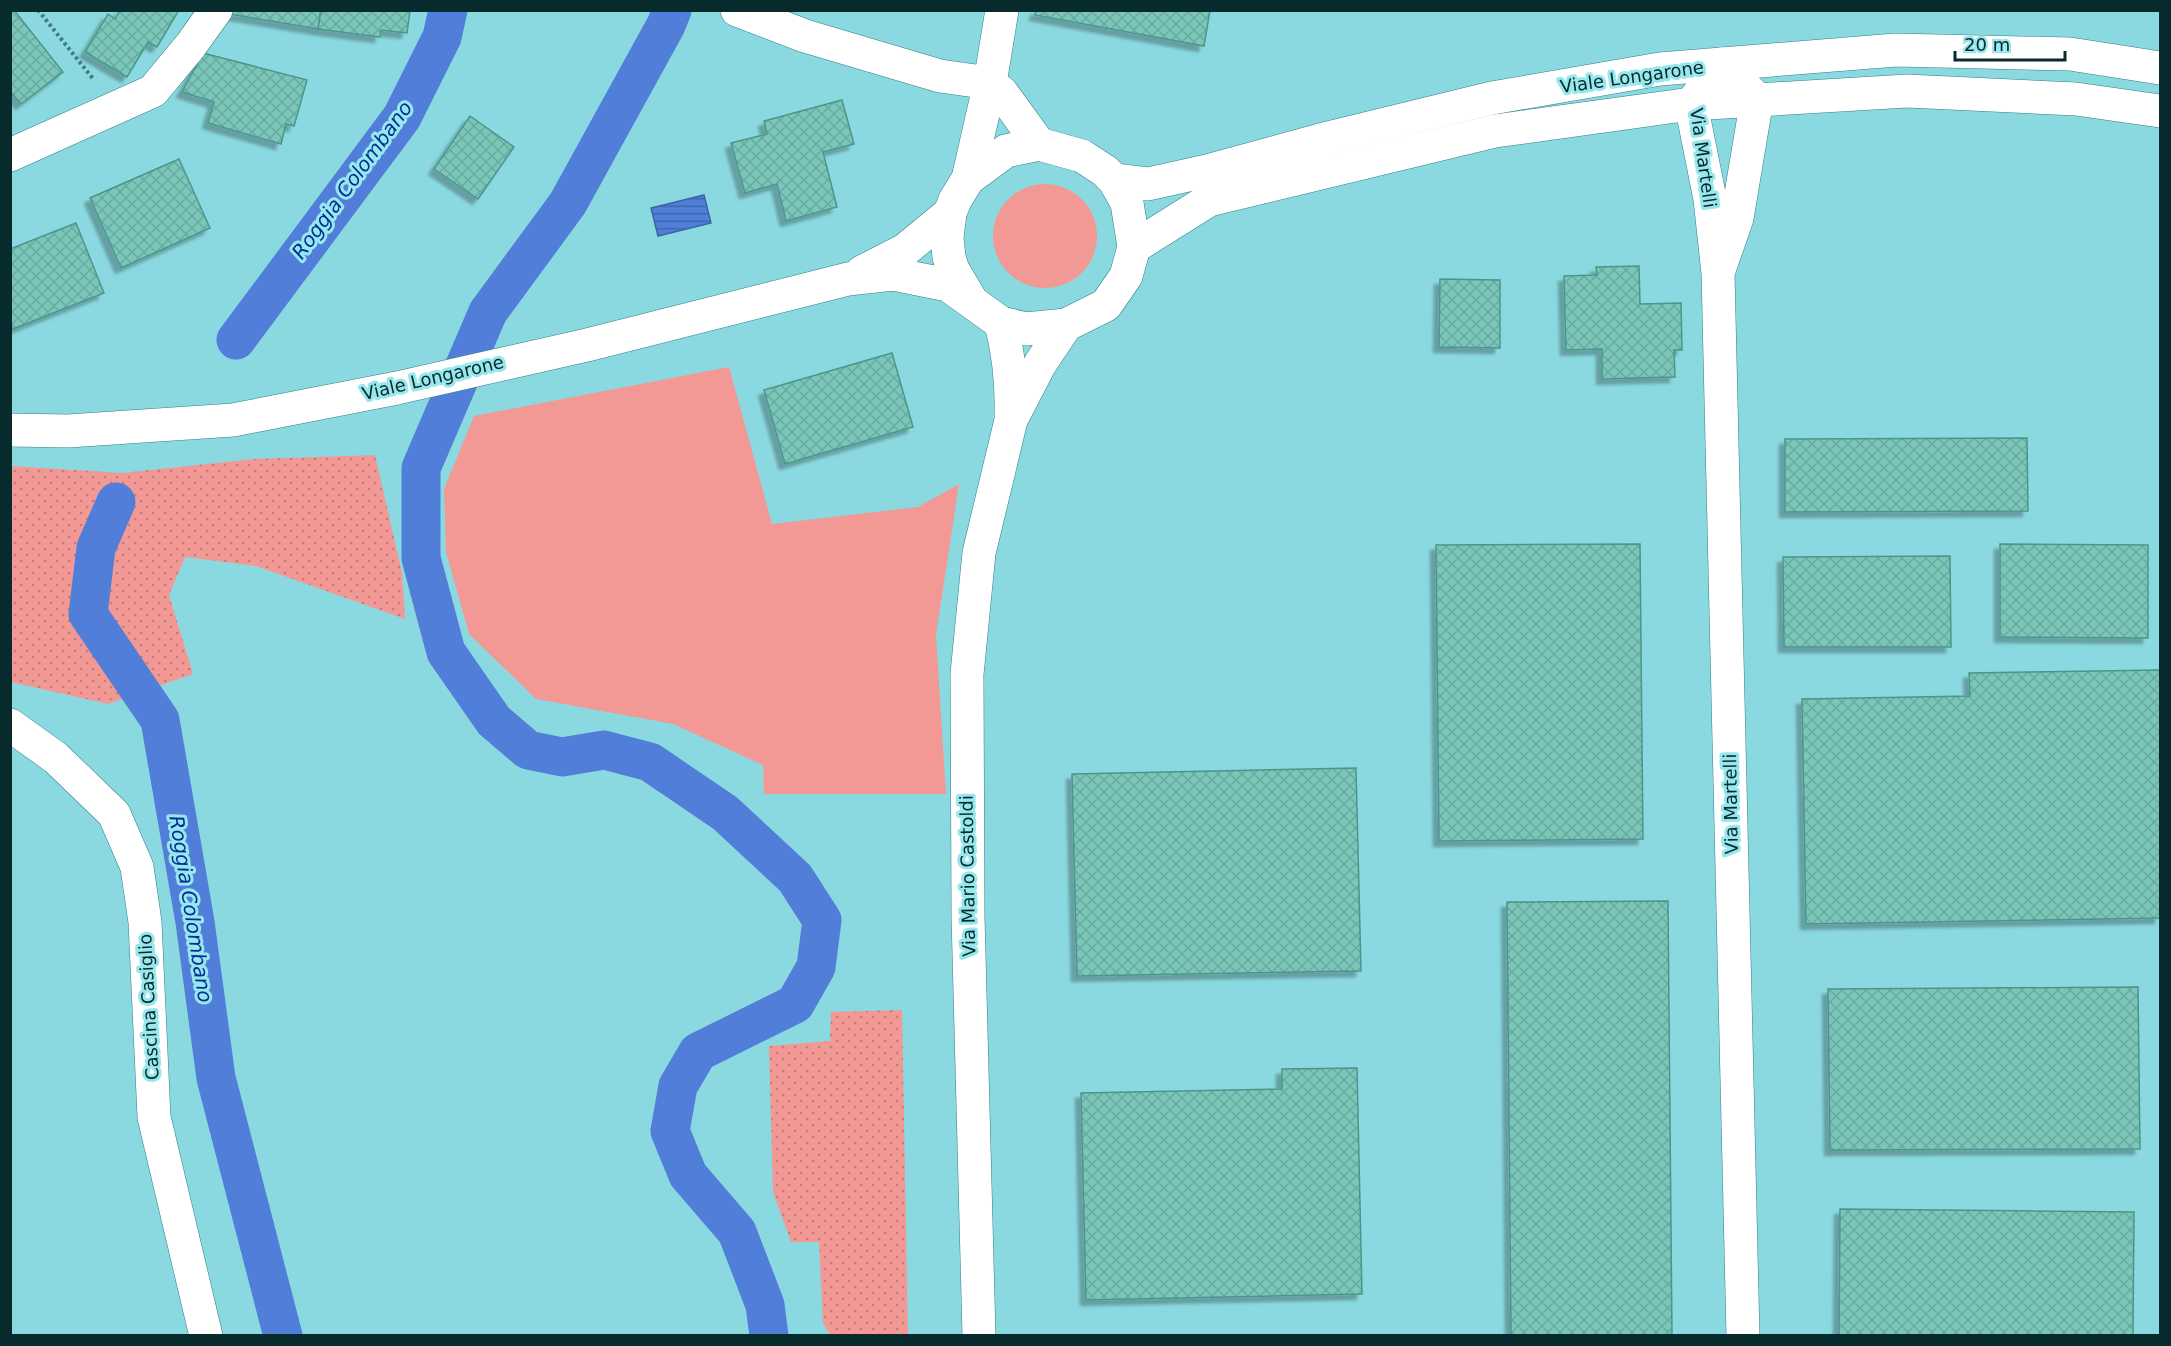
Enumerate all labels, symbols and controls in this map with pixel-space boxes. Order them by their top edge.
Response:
scale bar [1955,24,2064,62]
text: 20 m [1964,34,2010,55]
street label: Viale Longarone [1559,56,1705,97]
water label: Roggia Colombano [287,96,417,264]
street label: Via Martelli [1686,107,1721,209]
street label: Viale Longarone [360,351,506,404]
street label: Via Martelli [1719,753,1742,855]
street label: Via Mario Castoldi [956,795,979,957]
water label: Roggia Colombano [164,814,218,1004]
street label: Cascina Casiglio [134,933,163,1081]

